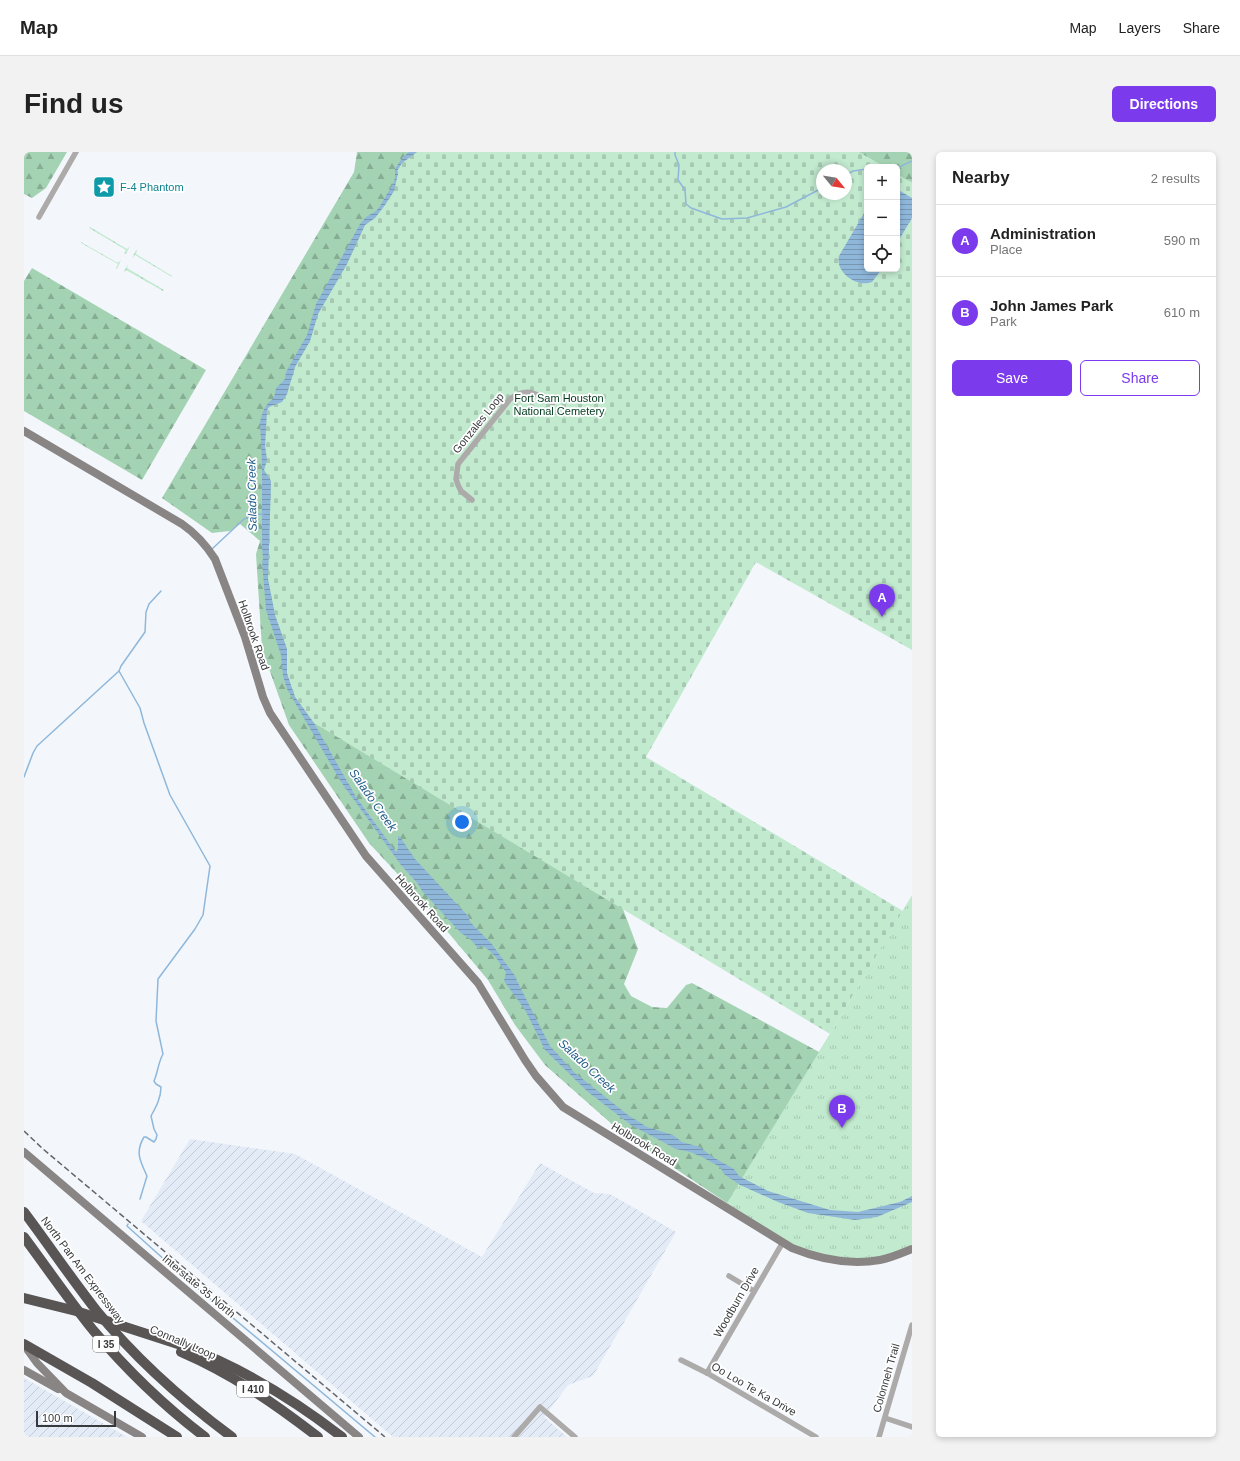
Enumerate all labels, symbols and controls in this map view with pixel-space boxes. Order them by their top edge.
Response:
text: Map [20,17,58,38]
text: Map [1069,20,1097,36]
text: Layers [1119,20,1161,36]
text: Share [1183,20,1220,36]
button: Directions [1112,86,1216,122]
text: Find us [24,88,124,119]
north arrow [816,164,852,200]
map controls [864,164,900,272]
button: + [864,164,900,200]
text: Nearby [952,168,1010,187]
text: 2 results [1151,171,1200,186]
place icon: F-4 Phantom [91,174,117,200]
place label: F-4 Phantom [120,181,184,193]
button: − [864,200,900,236]
text: Administration [990,225,1096,242]
text: A [960,233,970,248]
text: 590 m [1164,233,1200,248]
button: locate [864,236,900,272]
text: Place [990,242,1023,257]
text: John James Park [990,297,1113,314]
text: B [960,305,970,320]
text: 610 m [1164,305,1200,320]
text: Park [990,314,1017,329]
button: Save [952,360,1072,396]
button: Share [1080,360,1200,396]
street label: Gonzales Loop [450,390,506,456]
park label: Fort Sam Houston National Cemetery [513,392,605,417]
water label: Salado Creek [244,458,260,531]
pin: A [869,584,895,617]
street label: Holbrook Road [236,598,272,672]
water label: Salado Creek [346,766,400,835]
your location [452,812,472,832]
street label: Holbrook Road [393,872,451,934]
water label: Salado Creek [556,1036,619,1097]
pin: B [829,1095,855,1128]
street label: Holbrook Road [609,1120,679,1168]
street label: North Pan Am Expressway [39,1214,127,1326]
street label: Interstate 35 North [160,1252,238,1320]
street label: Woodburn Drive [711,1265,761,1339]
street label: Connally Loop [148,1323,218,1361]
road number: I 35 [93,1336,119,1352]
street label: Colonneh Trail [870,1342,902,1414]
street label: Oo Loo Te Ka Drive [710,1360,798,1418]
road number: I 410 [237,1381,269,1397]
scale bar [36,1409,116,1428]
text: 100 m [42,1412,73,1424]

